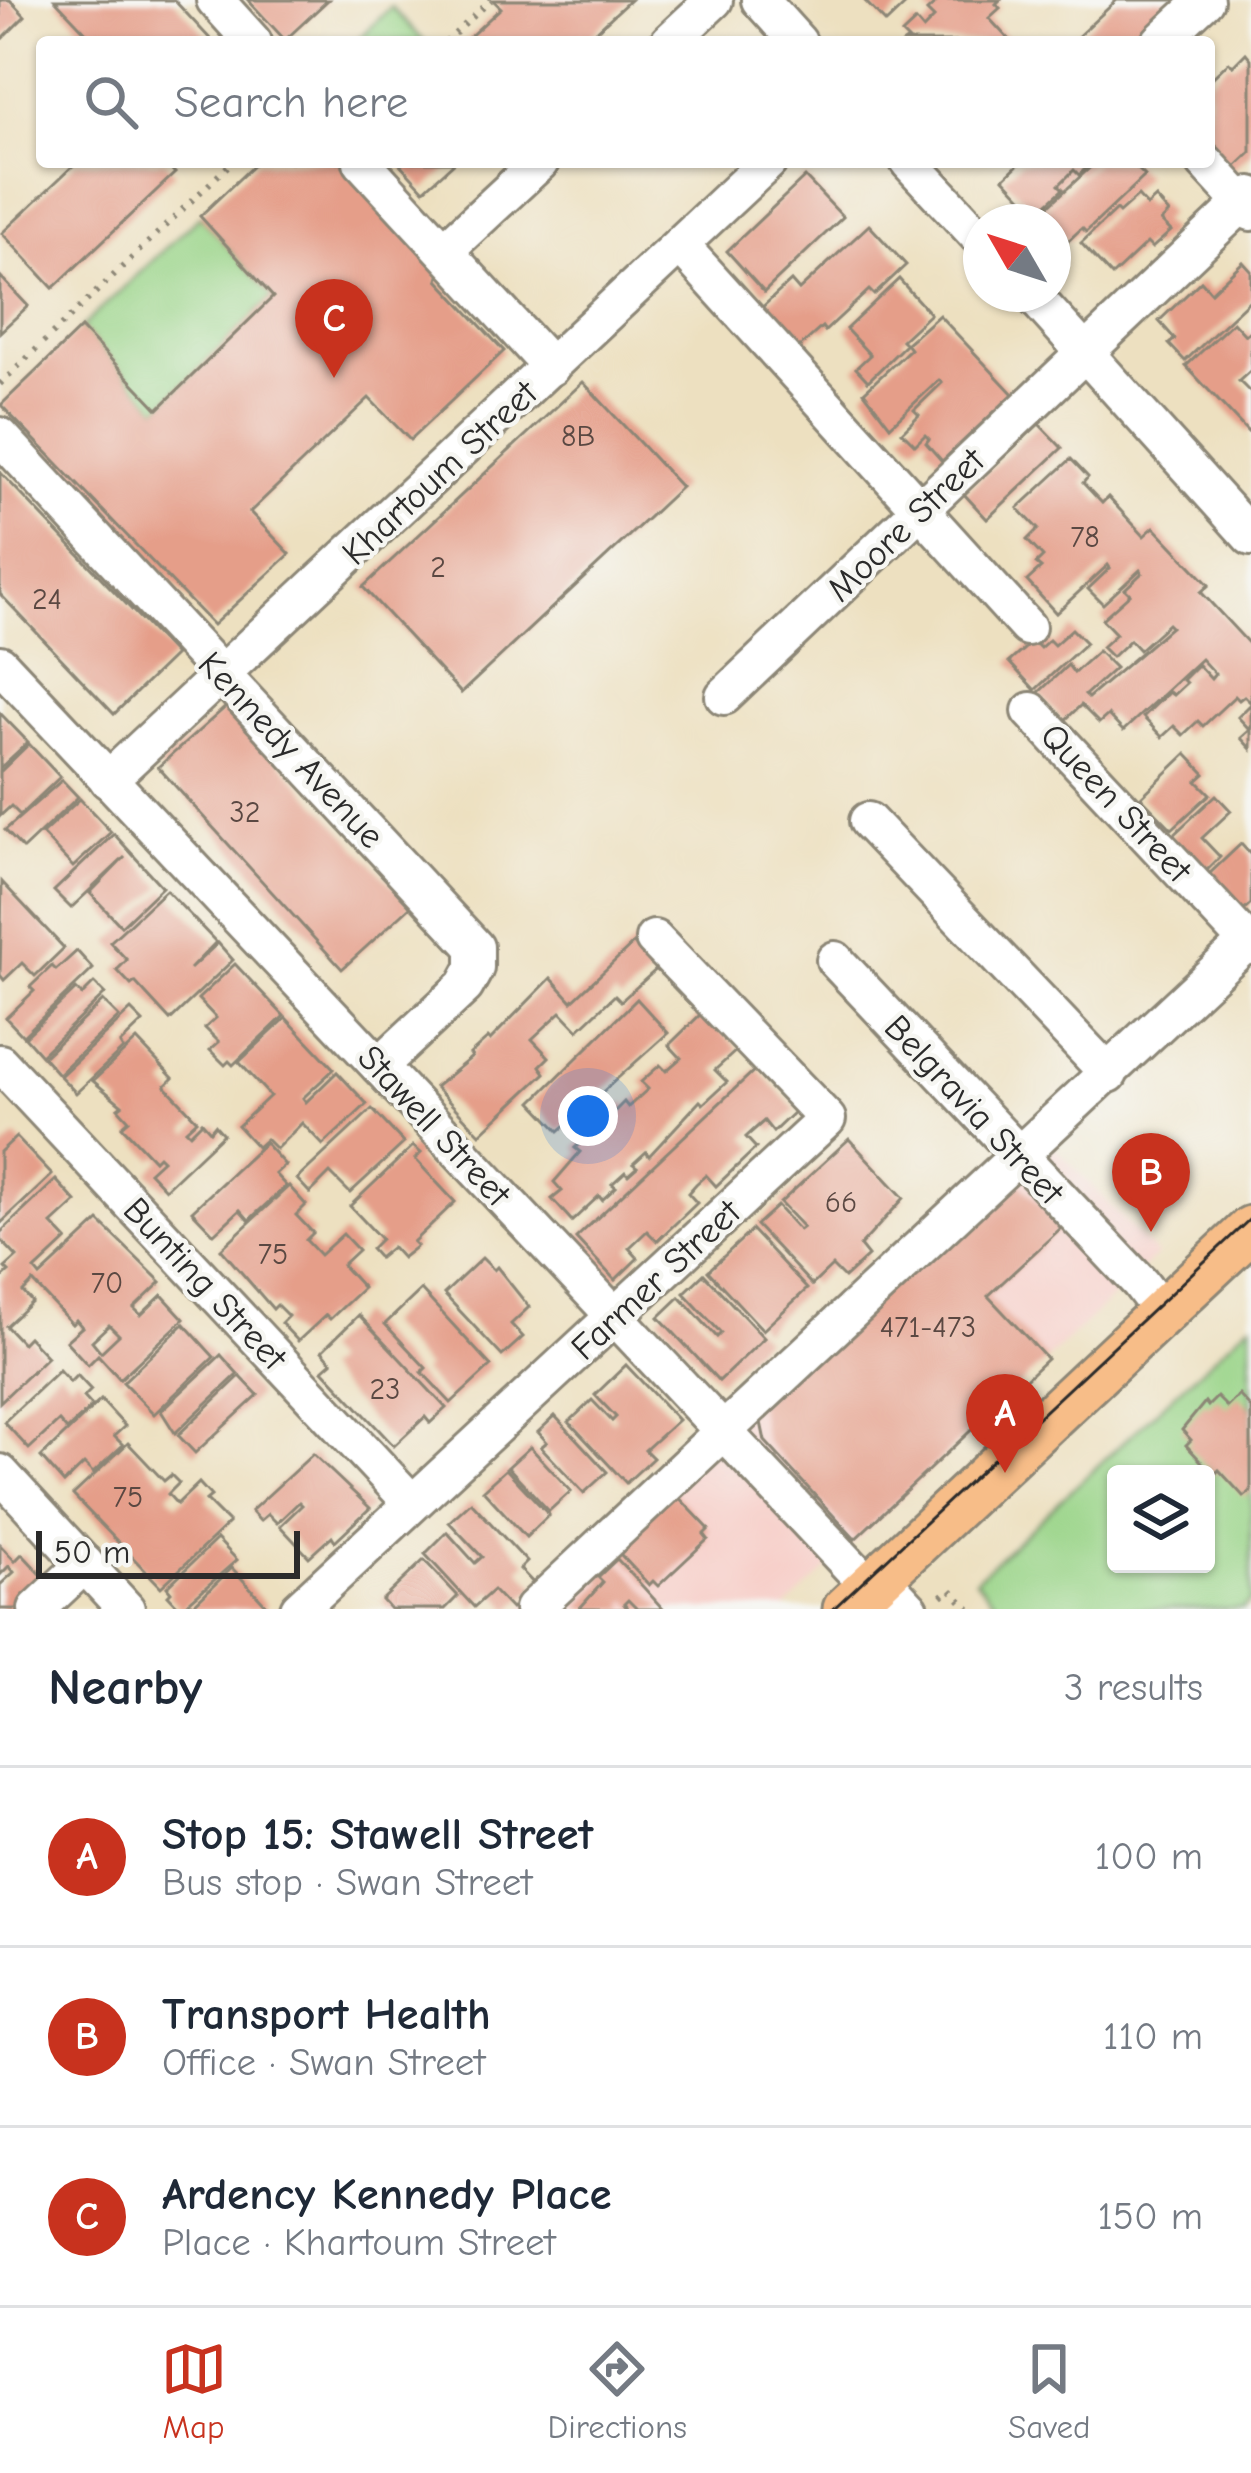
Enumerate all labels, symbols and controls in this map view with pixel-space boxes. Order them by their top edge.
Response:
search box [36,36,1215,168]
icon: search [78,69,144,135]
text: Search here [174,76,408,128]
north arrow [963,204,1071,312]
pin: C [295,279,373,378]
street label: Khartoum Street [334,371,547,574]
house number: 8B [561,419,595,454]
street label: Moore Street [819,439,994,610]
house number: 78 [1070,520,1100,555]
house number: 2 [430,550,446,585]
house number: 24 [32,582,62,617]
street label: Kennedy Avenue [190,644,392,856]
street label: Queen Street [1032,715,1201,892]
house number: 32 [230,795,260,830]
street label: Belgravia Street [876,1007,1073,1214]
street label: Stawell Street [349,1037,520,1216]
your location [558,1086,618,1146]
pin: B [1112,1133,1190,1232]
house number: 66 [825,1185,857,1220]
street label: Bunting Street [115,1190,296,1380]
street label: Farmer Street [563,1190,750,1369]
house number: 75 [258,1237,288,1272]
house number: 70 [91,1266,123,1301]
house number: 471-473 [880,1310,976,1345]
house number: 23 [370,1372,400,1407]
pin: A [966,1374,1044,1473]
map controls [1107,1465,1215,1573]
button: layers [1107,1465,1215,1573]
house number: 75 [113,1480,143,1515]
scale bar [36,1525,300,1578]
text: 50 m [54,1533,130,1571]
text: Nearby [48,1658,202,1717]
text: 3 results [1064,1665,1203,1710]
text: Stop 15: Stawell Street [162,1808,593,1860]
text: A [76,1834,98,1879]
text: 100 m [1095,1834,1203,1879]
text: Bus stop · Swan Street [162,1860,532,1905]
text: Transport Health [162,1988,491,2040]
text: B [75,2014,99,2059]
text: 110 m [1103,2014,1203,2059]
text: Office · Swan Street [162,2040,485,2085]
text: Ardency Kennedy Place [162,2168,612,2220]
text: C [75,2194,99,2239]
text: 150 m [1097,2194,1203,2239]
text: Place · Khartoum Street [162,2220,556,2265]
tab: Map [161,2336,227,2446]
tab: Directions [548,2336,687,2446]
tab: Saved [1008,2336,1090,2446]

